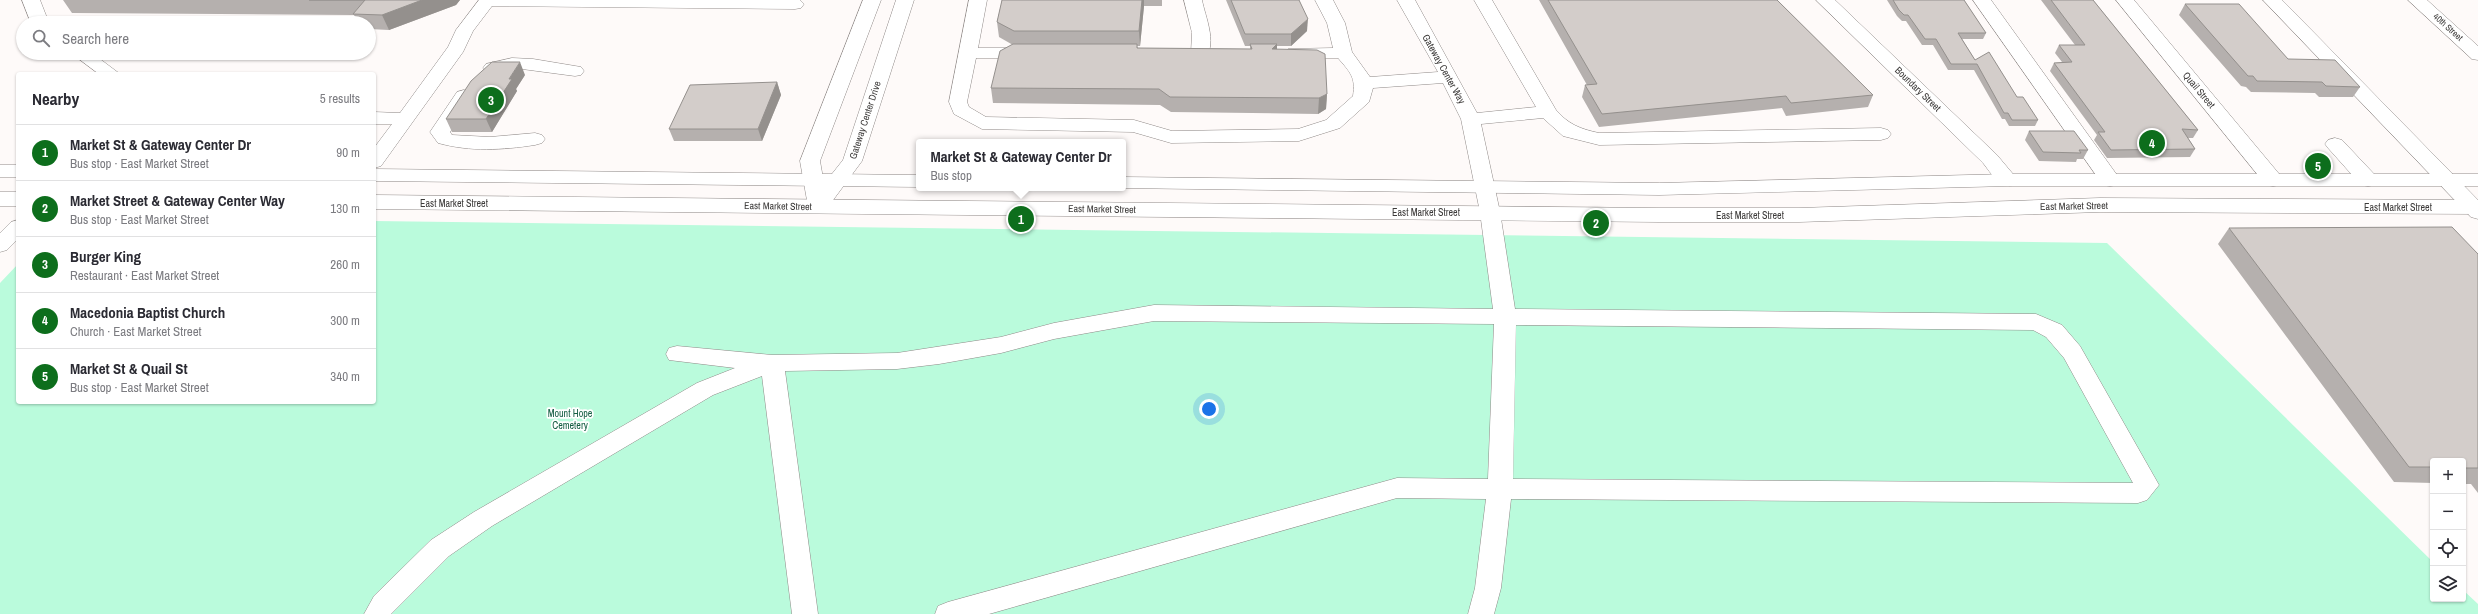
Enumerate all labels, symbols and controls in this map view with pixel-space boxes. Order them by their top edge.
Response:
street label: 40th Street [2431,10,2465,44]
search box [16,16,376,60]
icon: search [30,27,52,49]
text: Search here [62,28,129,49]
street label: Gateway Center Way [1419,32,1469,107]
street label: Boundary Street [1892,64,1944,115]
street label: Quail Street [2180,69,2219,111]
street label: Gateway Center Drive [846,79,884,161]
pin: 3 [478,85,504,115]
text: Nearby [32,87,79,110]
text: 5 results [320,90,360,107]
pin: 4 [2139,128,2165,158]
text: Market St & Gateway Center Dr [70,134,251,155]
popup [916,139,1126,191]
text: 1 [42,144,48,161]
text: 90 m [336,144,360,161]
text: Market St & Gateway Center Dr [930,146,1112,167]
pin: 5 [2305,151,2331,181]
text: Bus stop · East Market Street [70,155,209,172]
text: Bus stop [930,167,972,184]
text: Market Street & Gateway Center Way [70,190,285,211]
street label: East Market Street [420,197,489,210]
street label: East Market Street [744,199,813,213]
street label: East Market Street [2040,199,2109,213]
text: 2 [42,200,48,217]
text: 130 m [330,200,360,217]
street label: East Market Street [2364,201,2433,214]
street label: East Market Street [1068,202,1137,216]
pin: 1 [1008,204,1034,234]
street label: East Market Street [1392,206,1461,219]
pin: 2 [1583,208,1609,238]
street label: East Market Street [1716,209,1785,222]
text: Bus stop · East Market Street [70,211,209,228]
text: Burger King [70,246,141,267]
text: 3 [42,256,48,273]
text: 260 m [330,256,360,273]
text: Restaurant · East Market Street [70,267,219,284]
text: Macedonia Baptist Church [70,302,225,323]
text: 4 [42,312,48,329]
text: 300 m [330,312,360,329]
text: Church · East Market Street [70,323,202,340]
text: Market St & Quail St [70,358,188,379]
text: 5 [42,368,48,385]
text: 340 m [330,368,360,385]
text: Bus stop · East Market Street [70,379,209,396]
your location [1199,399,1219,419]
park label: Mount Hope Cemetery [548,407,593,432]
map controls [2430,458,2466,602]
button: + [2430,458,2466,494]
button: − [2430,494,2466,530]
button: locate [2430,530,2466,566]
button: layers [2430,566,2466,602]

